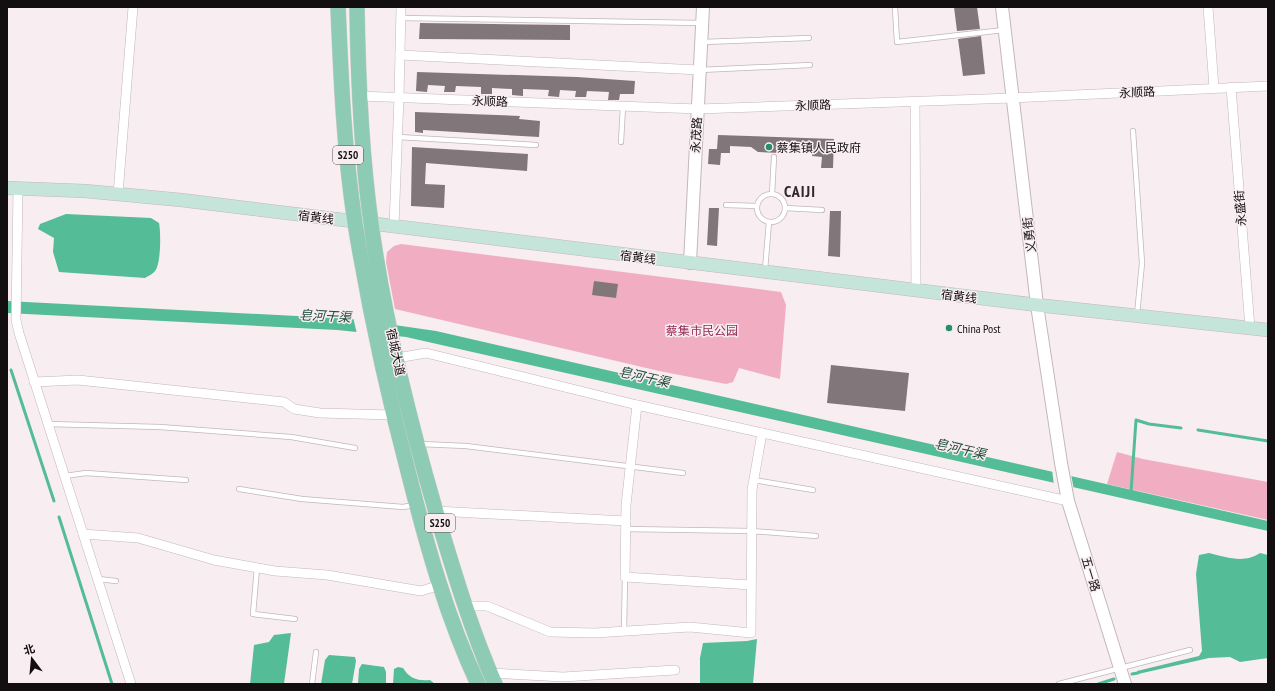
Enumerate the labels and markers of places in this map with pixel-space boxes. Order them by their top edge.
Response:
place label: 蔡集镇人民政府 [777,140,861,155]
marker: 蔡集镇人民政府 [764,142,774,152]
place label: China Post [957,321,1001,336]
marker: China Post [944,323,954,333]

